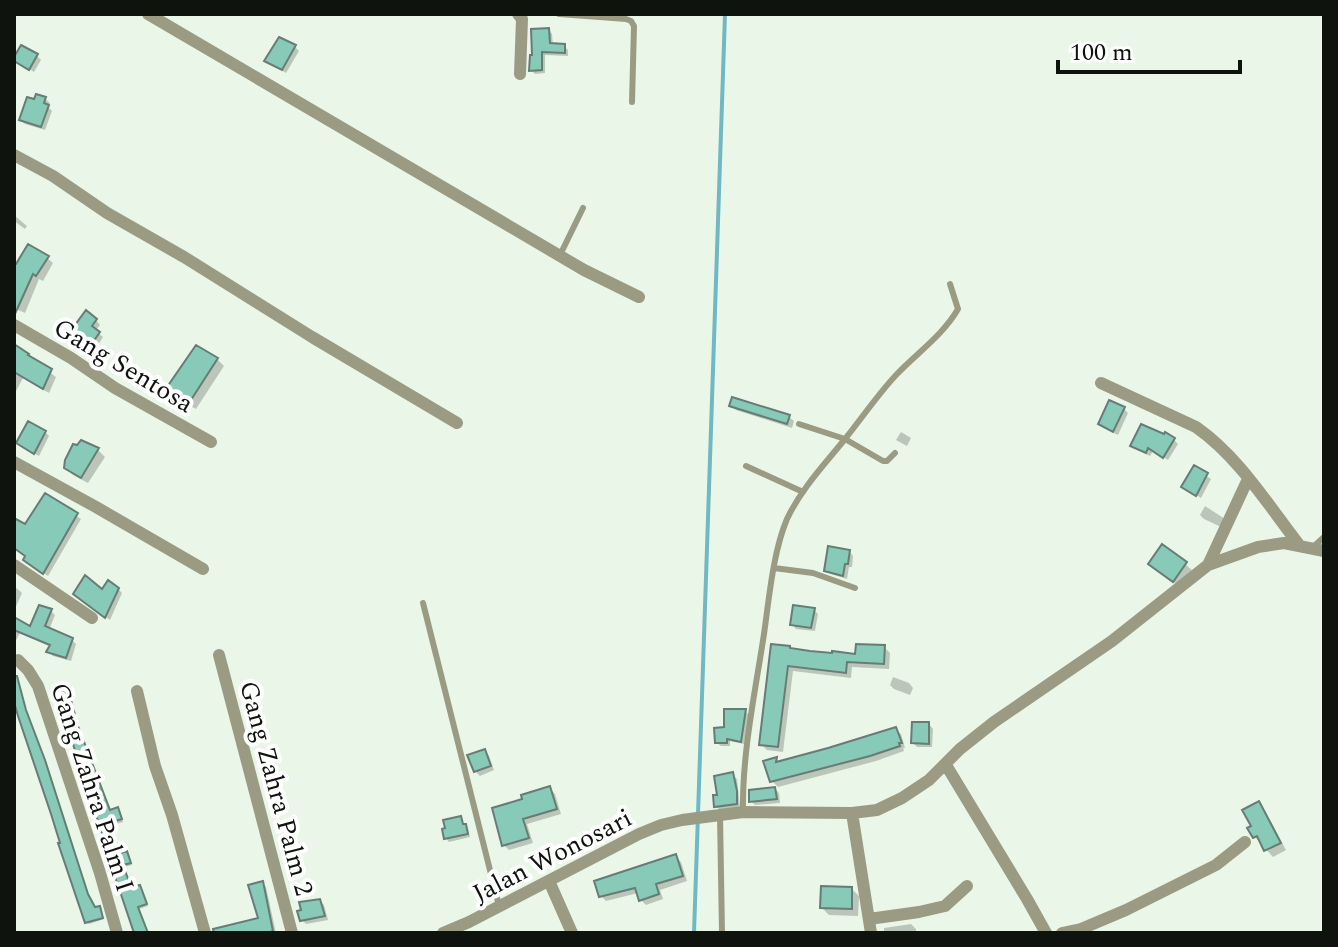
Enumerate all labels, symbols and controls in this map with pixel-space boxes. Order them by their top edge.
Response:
scale bar [1058,24,1240,74]
text: 100 m [1070,35,1133,71]
street label: Gang Sentosa [46,308,202,424]
street label: Gang Zahra Palm 2 [228,676,324,900]
street label: Gang Zahra Palm I [39,677,145,897]
street label: Jalan Wonosari [466,798,639,913]

